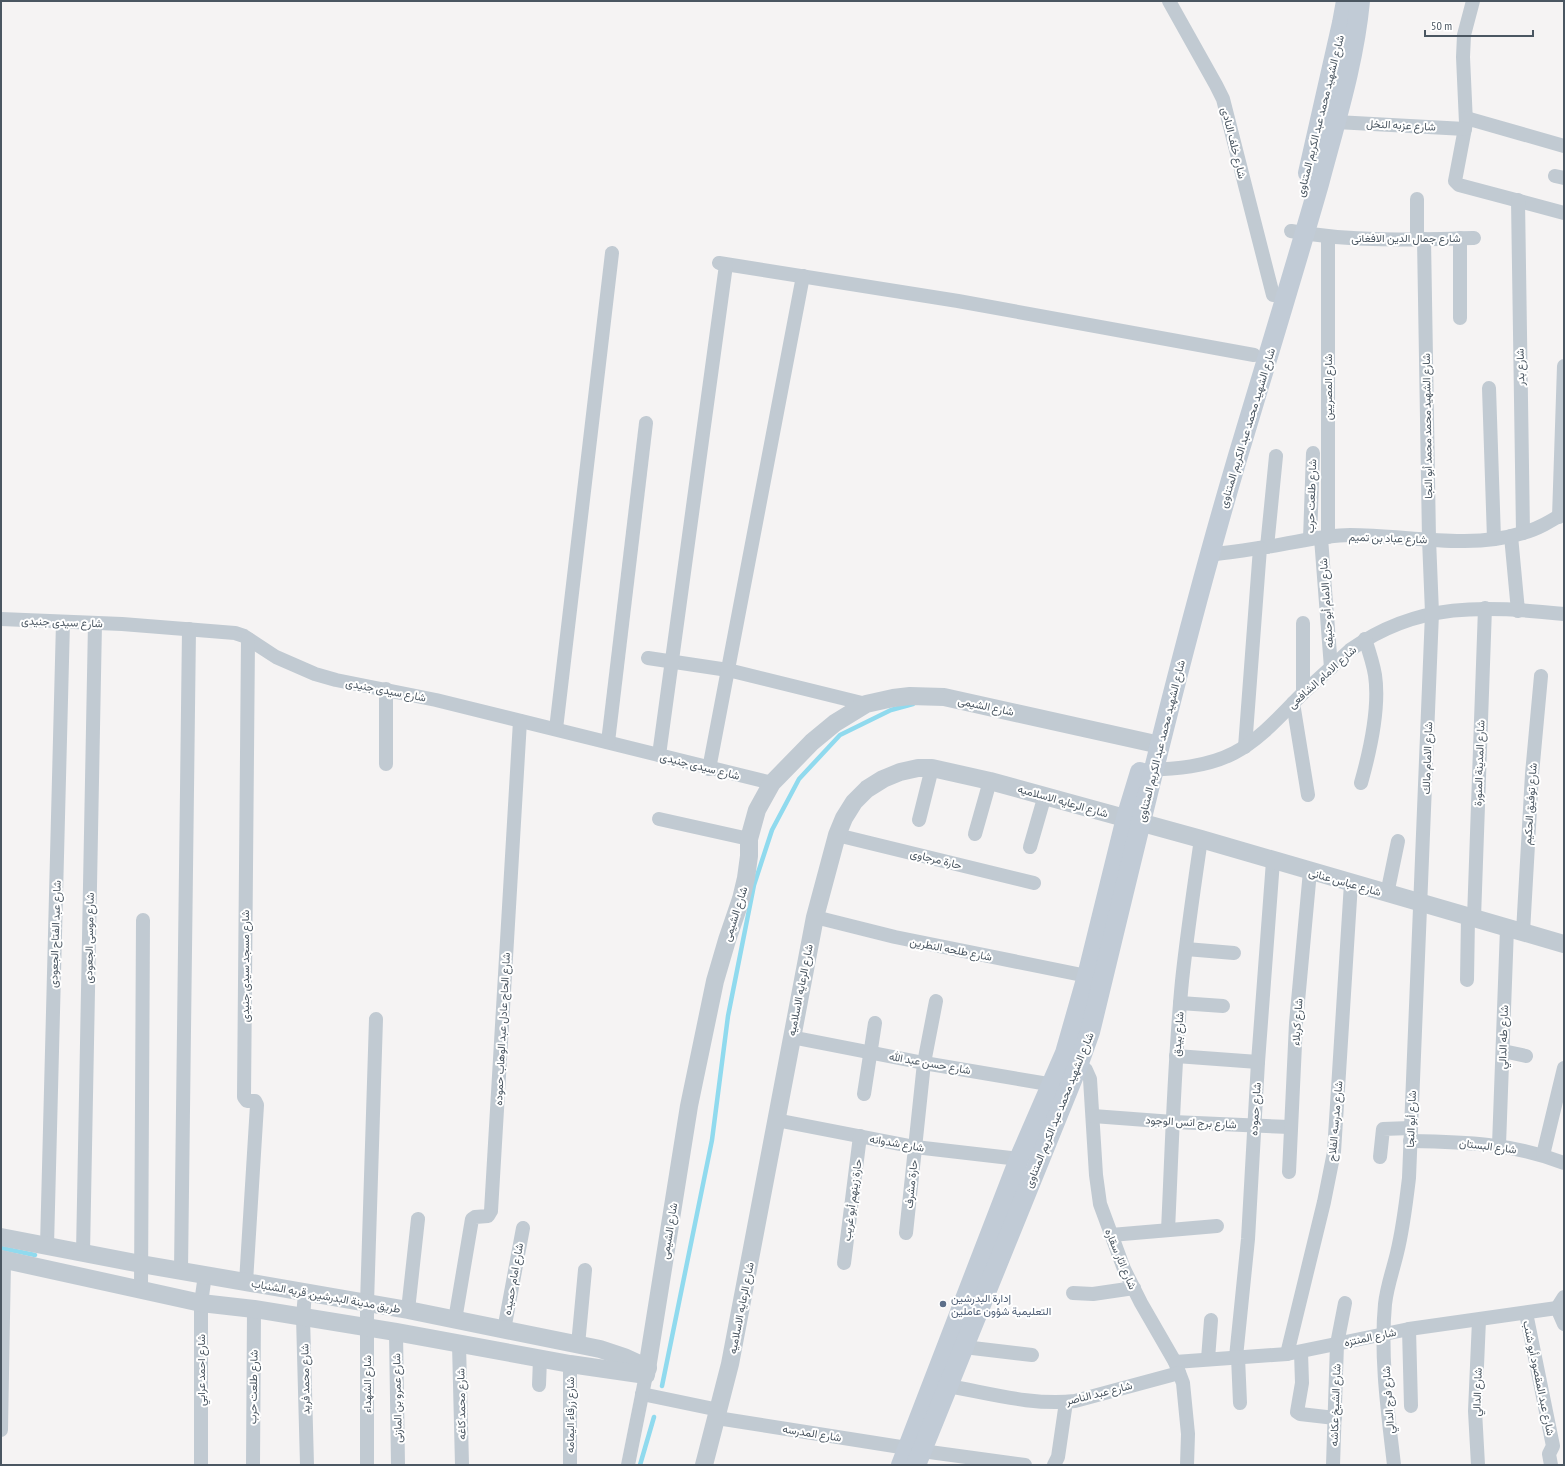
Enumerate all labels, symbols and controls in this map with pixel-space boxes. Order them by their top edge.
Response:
scale bar [1425,12,1533,38]
text: 50 m [1431,18,1452,33]
street label: شارع الشهيد محمد عبد الكريم المتناوى [1293,33,1348,199]
street label: شارع خلف النادى [1217,106,1250,181]
street label: شارع عزبه النخل [1366,116,1437,135]
street label: شارع جمال الدين الافغانى [1351,231,1461,246]
street label: شارع الشهيد محمد عبد الكريم المتناوى [1216,346,1279,510]
street label: شارع بدر [1513,348,1528,387]
street label: شارع الشهيد محمد محمد أبو النجا [1419,353,1436,499]
street label: شارع المصريين [1321,354,1336,420]
street label: شارع طلعت حرب [1303,458,1320,533]
street label: شارع عباد بن تميم [1348,530,1428,547]
street label: شارع الامام أبو حنيفه [1316,557,1337,648]
street label: شارع سيدى جنيدى [21,614,103,631]
street label: شارع الامام الشافعى [1285,642,1360,712]
street label: شارع الشهيد محمد عبد الكريم المتناوى [1134,658,1189,824]
street label: شارع سيدى جنيدى [344,675,428,706]
street label: شارع الشيمى [956,693,1016,720]
street label: شارع المدينة المنورة [1471,719,1489,806]
street label: شارع الامام مالك [1419,721,1436,795]
street label: شارع سيدى جنيدى [658,749,742,784]
street label: شارع توفيق الحكيم [1520,762,1541,846]
street label: شارع الرعايه الاسلاميه [1016,781,1110,822]
street label: حارة مرجاوى [909,846,963,872]
street label: شارع عباس عنانى [1307,865,1383,900]
street label: شارع عبد الفتاح الجعودى [46,880,65,988]
street label: شارع الشيمى [720,884,752,944]
street label: شارع موسى الجعودى [81,892,98,984]
street label: شارع مسجد سيدى جنيدى [238,909,253,1022]
street label: شارع طلحه النطرين [908,934,994,965]
street label: شارع الرعايه الاسلاميه [784,943,817,1037]
street label: شارع الحاج عادل عبد الوهاب حموده [491,952,514,1106]
street label: شارع كربلاء [1288,997,1307,1046]
street label: شارع طه الدالي [1495,1004,1514,1069]
street label: شارع بيدق [1169,1011,1188,1057]
street label: شارع الشهيد محمد عبد الكريم المتناوى [1021,1030,1098,1190]
street label: شارع حسن عبد الله [888,1049,972,1078]
street label: شارع مدرسه الفلاح [1324,1080,1347,1162]
street label: شارع حموده [1246,1082,1265,1136]
street label: شارع أبو النجا [1403,1090,1420,1148]
street label: شارع برج انس الوجود [1145,1113,1237,1132]
street label: شارع شدوانه [868,1131,926,1156]
street label: شارع البستان [1458,1136,1518,1158]
street label: حارة زينهم أبو غريب [839,1158,866,1242]
street label: حارة مشرف [901,1159,921,1209]
street label: شارع الشيمى [658,1201,681,1260]
street label: شارع اثار سقاره [1101,1226,1140,1292]
street label: شارع امام حميده [500,1241,527,1316]
street label: شارع الرعايه الاسلاميه [725,1261,758,1355]
street label: طريق مدينة البدرشين, قريه الشنباب [250,1276,402,1316]
place label: إدارة البدرشين التعليمية شؤون عاملين [951,1291,1051,1318]
marker: إدارة البدرشين التعليمية شؤون عاملين [938,1299,948,1309]
street label: شارع عبد المقصود أبو شنب [1519,1319,1558,1437]
street label: شارع المنتزه [1343,1325,1398,1350]
street label: شارع احمد عرابي [194,1334,211,1406]
street label: شارع محمد فريد [297,1343,314,1415]
street label: شارع طلعت حرب [245,1349,262,1424]
street label: شارع عمرو بن المازنى [389,1353,406,1443]
street label: شارع الشهداء [360,1355,375,1413]
street label: شارع الشيخ عكاشه [1327,1363,1344,1447]
street label: شارع فرج الدالي [1379,1365,1400,1434]
street label: شارع الدالي [1469,1367,1488,1417]
street label: شارع محمد كاغه [453,1368,470,1440]
street label: شارع زرقاء اليمامه [563,1377,578,1453]
street label: شارع عبد الناصر [1063,1378,1134,1409]
street label: شارع المدرسه [781,1421,843,1446]

